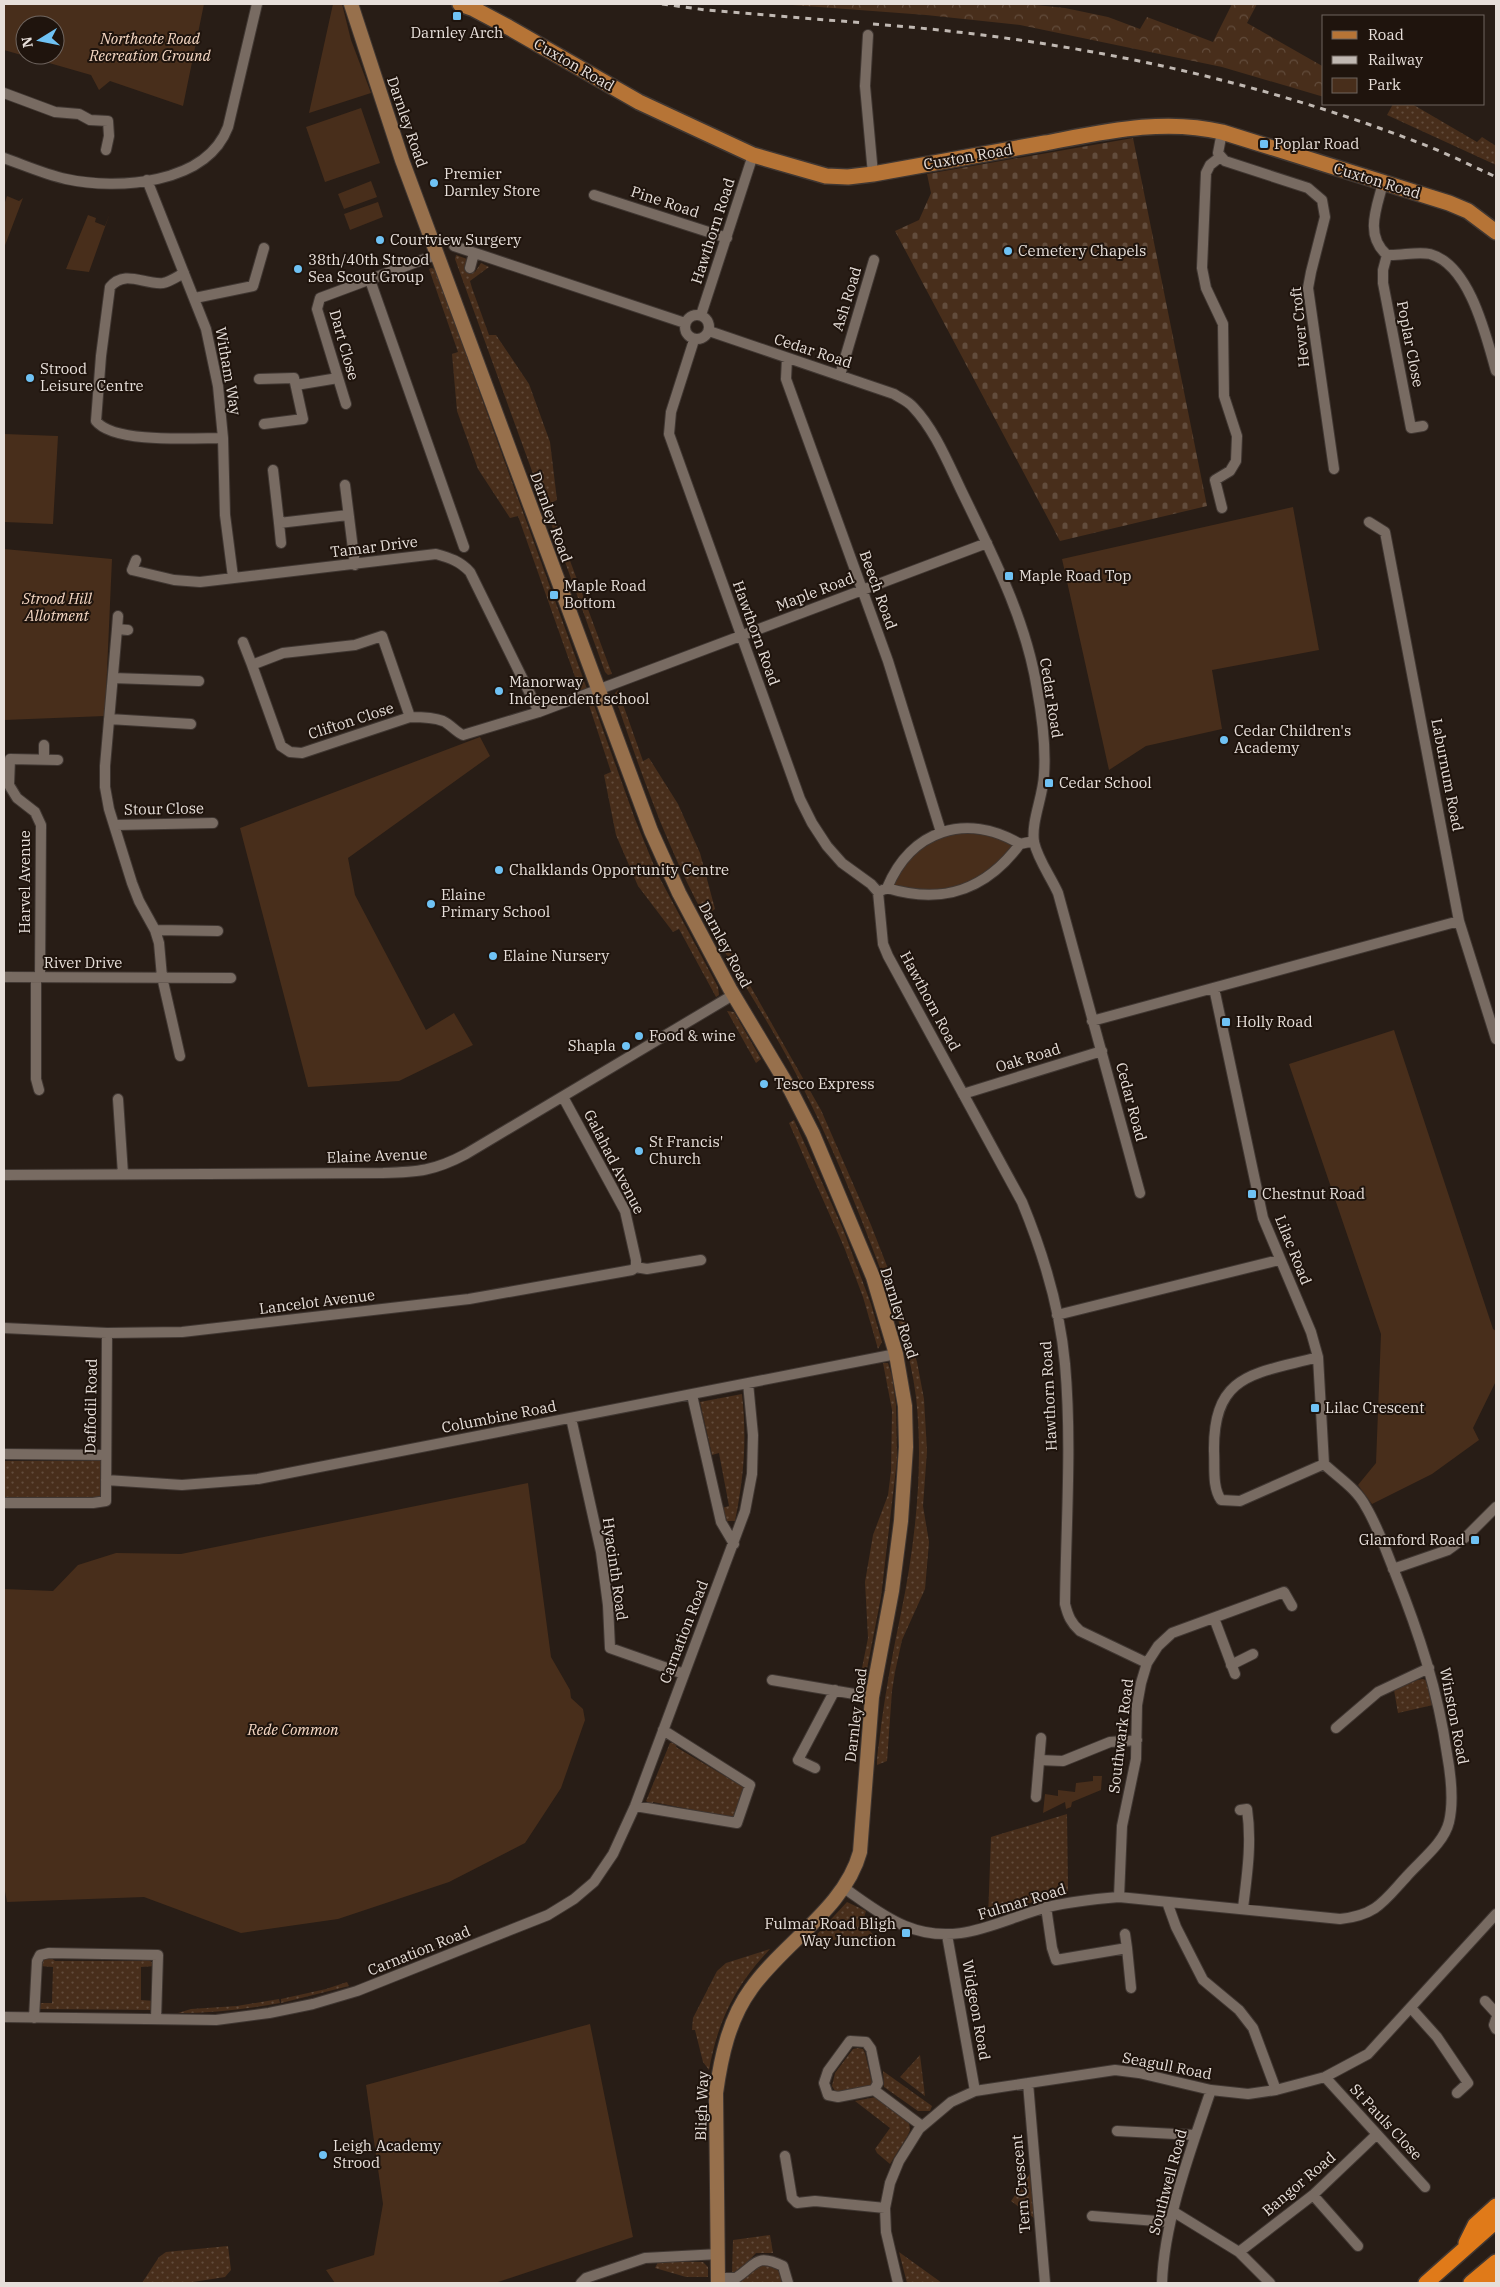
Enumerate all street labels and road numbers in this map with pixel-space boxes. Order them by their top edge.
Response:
street label: Cuxton Road [531,34,618,95]
street label: Darnley Road [383,74,432,170]
street label: Cuxton Road [922,139,1014,174]
street label: Cuxton Road [1331,158,1423,203]
street label: Hawthorn Road [686,176,739,286]
street label: Pine Road [628,182,702,222]
street label: Ash Road [828,264,865,333]
street label: Hever Croft [1286,286,1313,368]
street label: Poplar Close [1393,299,1428,389]
street label: Dart Close [325,307,364,382]
street label: Witham Way [211,325,246,417]
street label: Cedar Road [772,329,855,372]
street label: Darnley Road [526,469,577,565]
street label: Tamar Drive [329,532,419,561]
street label: Beech Road [855,548,902,632]
street label: Maple Road [773,568,857,615]
street label: Hawthorn Road [729,578,784,688]
street label: Cedar Road [1036,656,1067,739]
street label: Clifton Close [306,698,396,743]
street label: Laburnum Road [1427,717,1468,833]
street label: Stour Close [124,798,204,819]
street label: Harvel Avenue [15,830,34,934]
street label: Darnley Road [695,898,756,991]
street label: Hawthorn Road [896,948,965,1054]
street label: River Drive [44,953,122,972]
street label: Oak Road [993,1039,1063,1076]
street label: Cedar Road [1112,1060,1151,1143]
street label: Galahad Avenue [580,1106,649,1217]
street label: Elaine Avenue [326,1144,428,1167]
street label: Lilac Road [1271,1212,1316,1287]
street label: Darnley Road [877,1265,922,1361]
street label: Lancelot Avenue [258,1285,376,1318]
street label: Hawthorn Road [1036,1341,1061,1452]
street label: Daffodil Road [80,1358,101,1454]
street label: Columbine Road [440,1396,558,1437]
street label: Hyacinth Road [599,1516,632,1622]
street label: Carnation Road [655,1577,712,1686]
street label: Winston Road [1436,1666,1473,1766]
street label: Darnley Road [840,1667,871,1763]
street label: Southwark Road [1104,1677,1137,1794]
street label: Fulmar Road [975,1879,1068,1924]
street label: Carnation Road [365,1921,473,1980]
street label: Widgeon Road [958,1958,995,2062]
street label: Seagull Road [1121,2048,1213,2084]
street label: Bligh Way [691,2071,712,2141]
street label: St Pauls Close [1346,2080,1427,2164]
street label: Southwell Road [1144,2127,1191,2237]
street label: Tern Crescent [1007,2134,1034,2234]
street label: Bangor Road [1258,2147,1339,2220]

